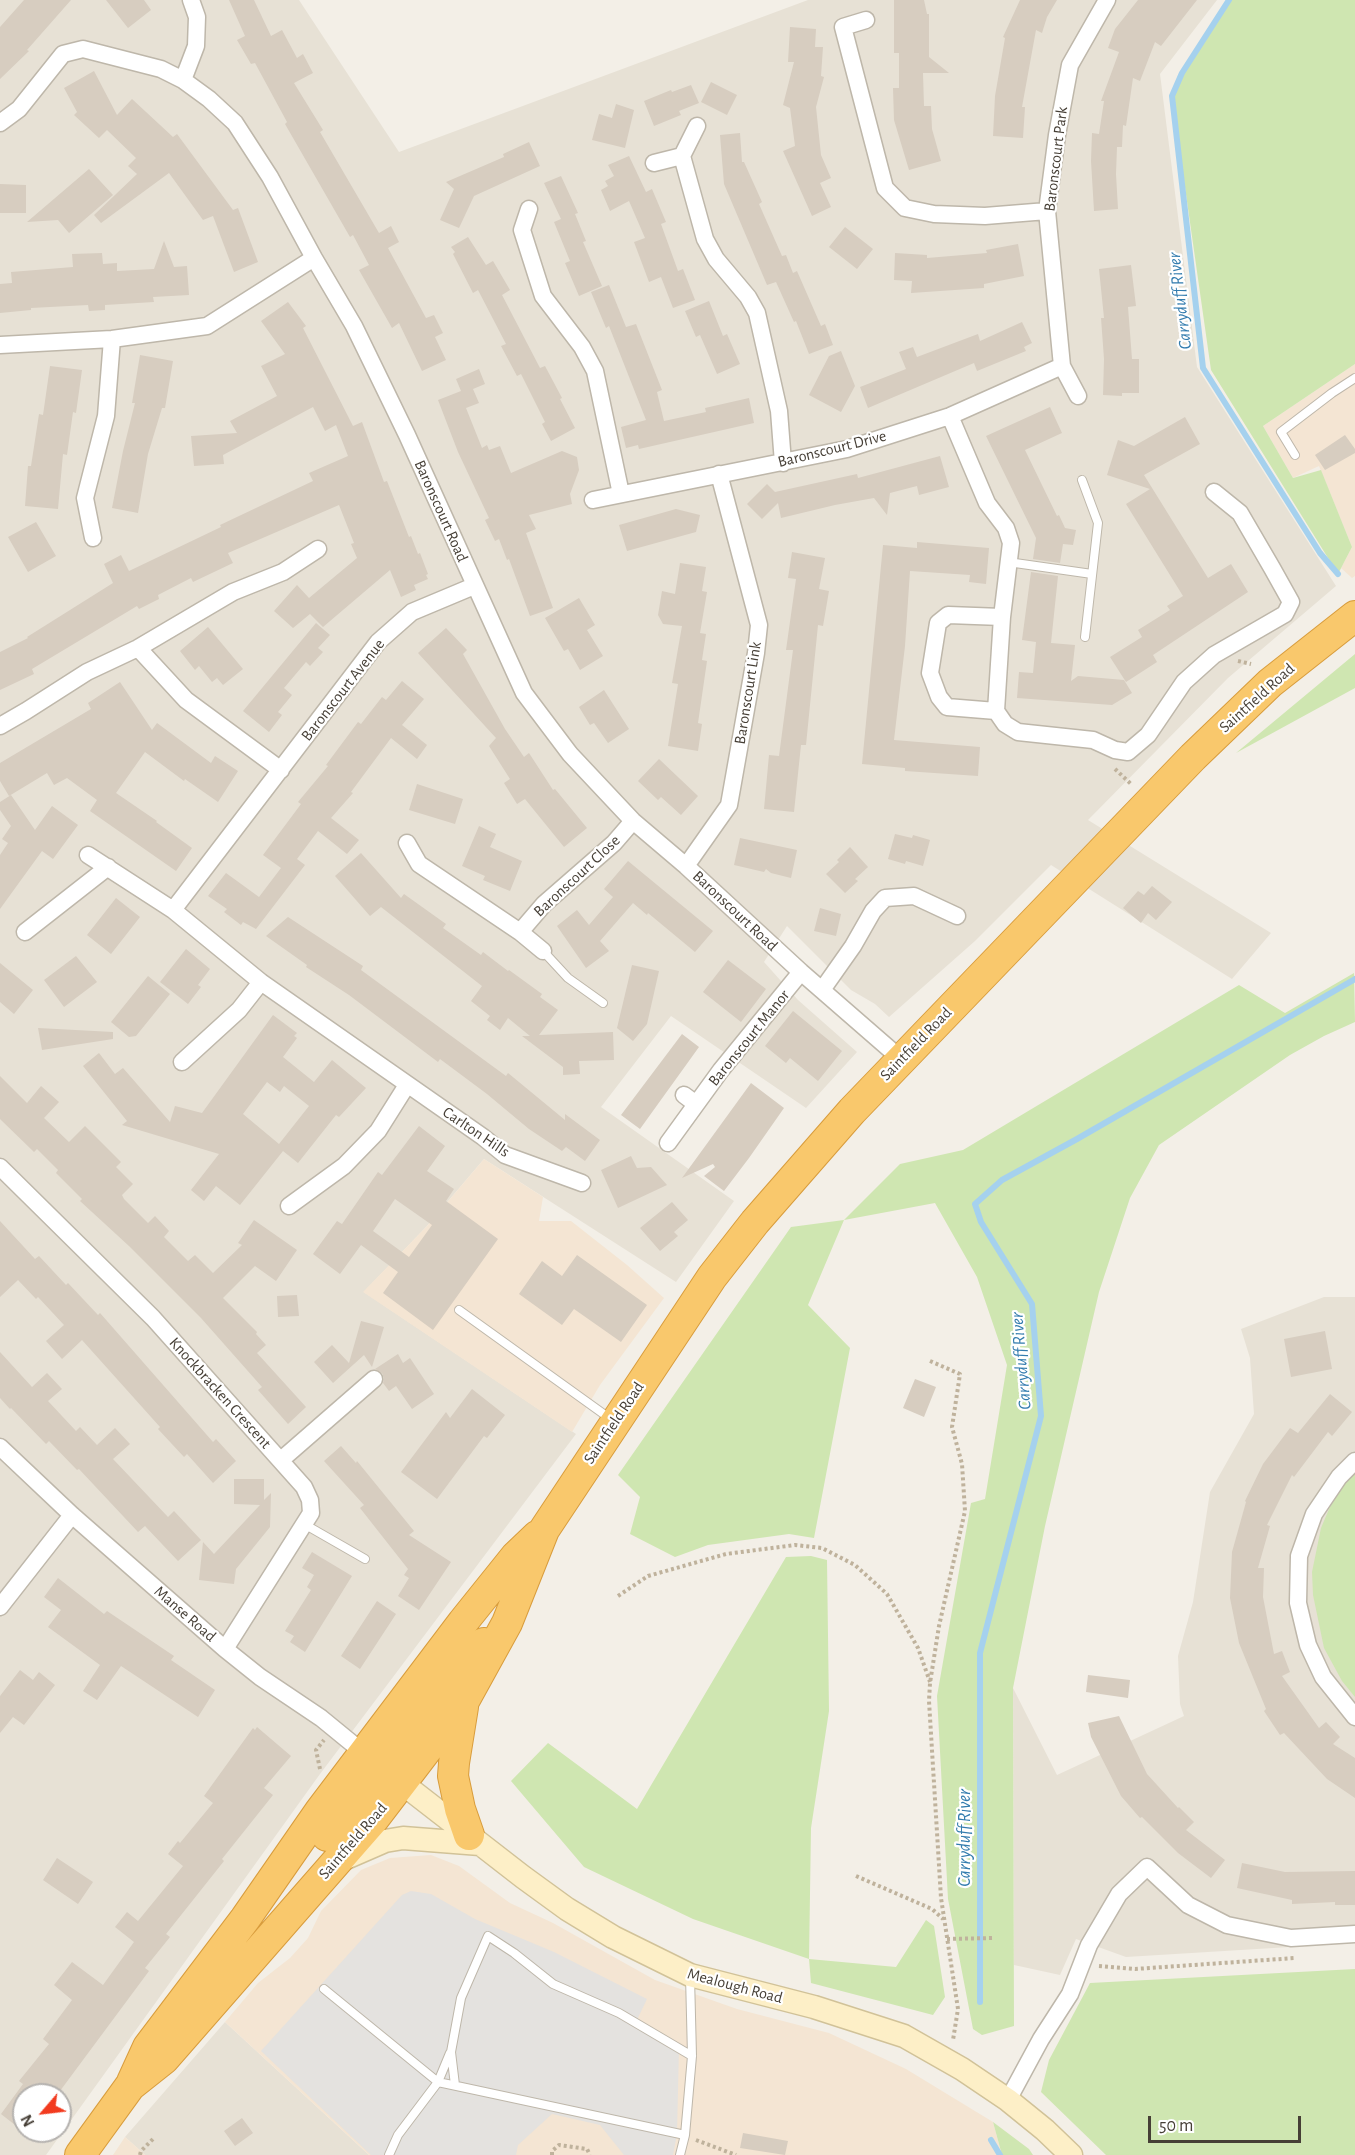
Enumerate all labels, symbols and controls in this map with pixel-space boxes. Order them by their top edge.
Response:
street label: Baronscourt Park [1040,106,1072,212]
water label: Carryduff River [1163,251,1197,351]
street label: Baronscourt Drive [776,426,888,472]
street label: Baronscourt Road [410,457,472,565]
street label: Baronscourt Avenue [297,635,389,745]
street label: Baronscourt Link [730,640,766,746]
street label: Saintfield Road [1215,659,1299,737]
street label: Baronscourt Close [530,831,624,921]
street label: Baronscourt Road [688,867,782,955]
street label: Baronscourt Manor [704,986,794,1090]
street label: Saintfield Road [876,1003,956,1085]
street label: Carlton Hills [439,1103,513,1161]
water label: Carryduff River [1006,1311,1036,1411]
street label: Knockbracken Crescent [165,1333,275,1453]
street label: Saintfield Road [580,1378,648,1468]
street label: Manse Road [150,1582,220,1646]
water label: Carryduff River [954,1789,976,1887]
street label: Saintfield Road [315,1799,391,1883]
street label: Mealough Road [685,1964,785,2008]
north arrow [12,2083,72,2143]
scale bar [1151,2104,1304,2142]
text: N [18,2112,38,2129]
text: 50 m [1159,2117,1193,2135]

